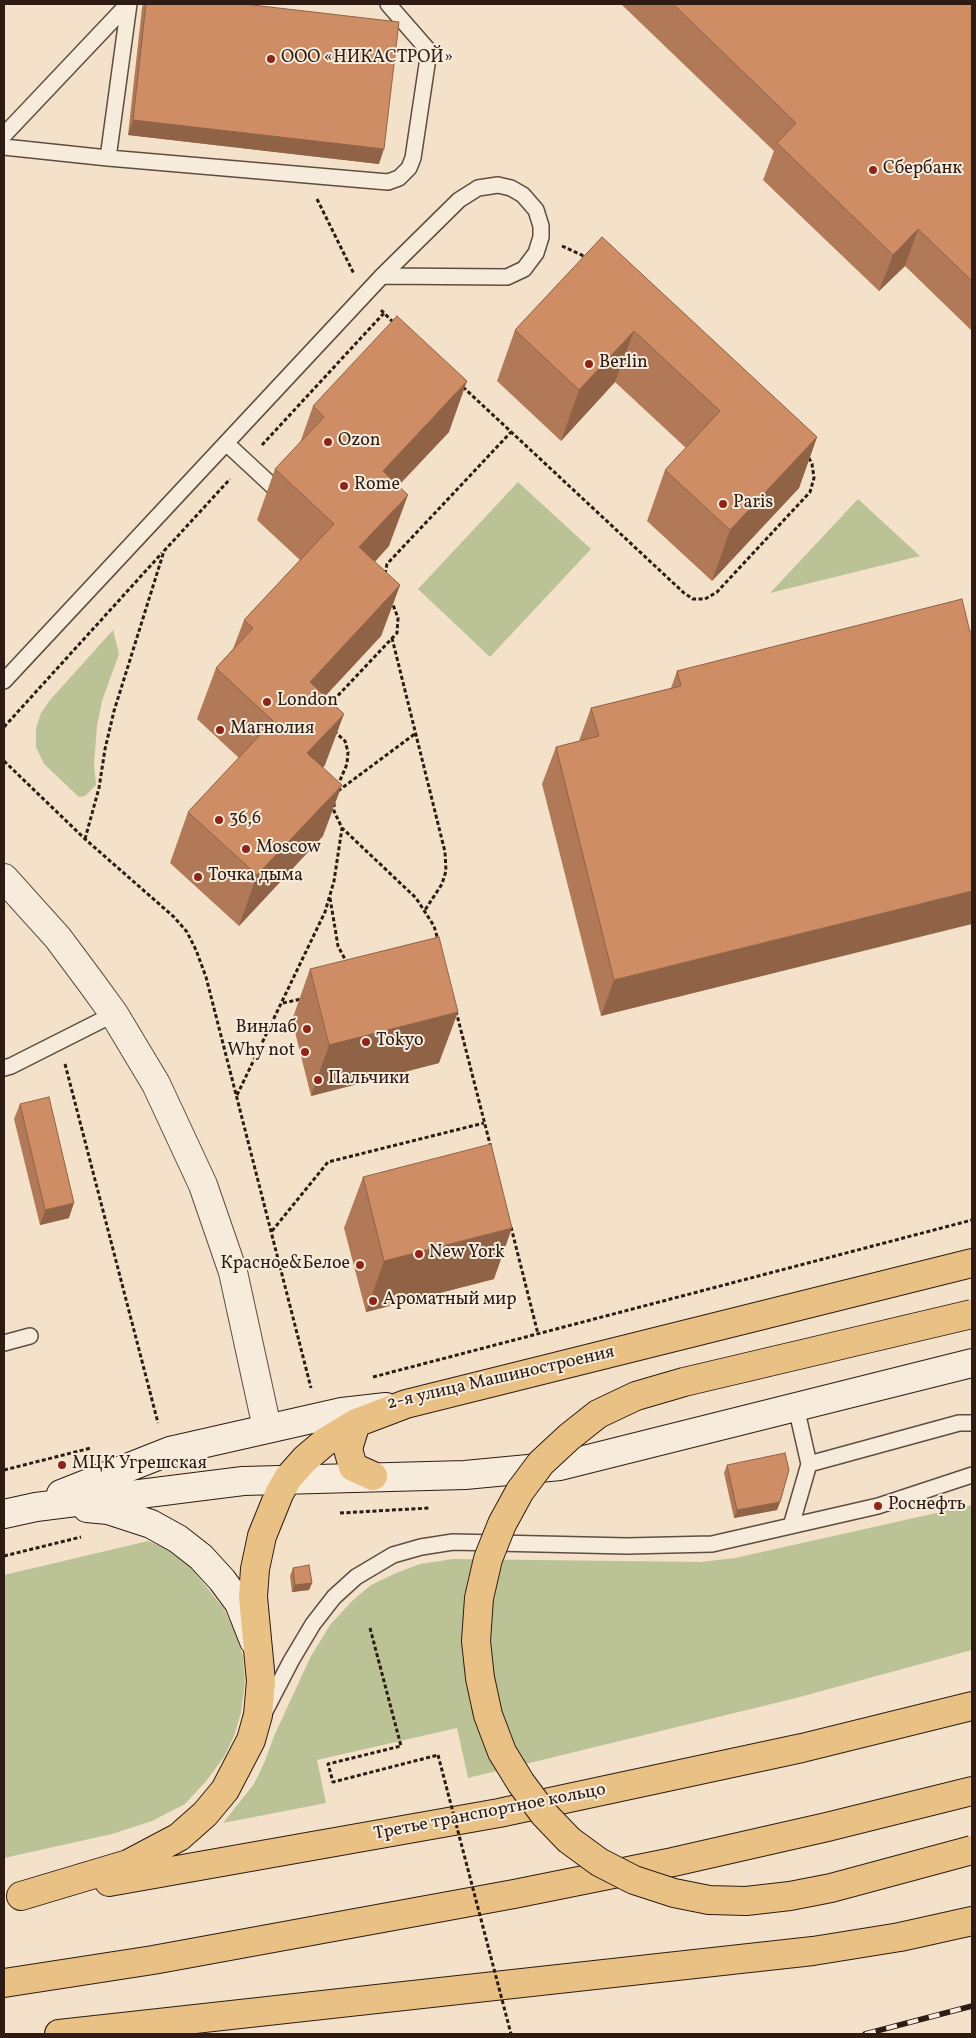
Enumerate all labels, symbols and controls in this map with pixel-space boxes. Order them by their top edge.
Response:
place label: ООО «НИКАСТРОЙ» [281,48,453,70]
marker: ООО «НИКАСТРОЙ» [265,53,277,65]
place label: Сбербанк [883,159,962,181]
marker: Сбербанк [867,164,879,176]
place label: Berlin [599,353,648,375]
marker: Berlin [583,358,595,370]
place label: Ozon [338,431,380,453]
marker: Ozon [322,436,334,448]
place label: Rome [354,475,400,497]
marker: Rome [338,480,350,492]
place label: Paris [733,493,773,515]
marker: Paris [717,498,729,510]
place label: London [277,691,338,713]
marker: London [261,696,273,708]
place label: Магнолия [230,719,314,741]
marker: Магнолия [214,724,226,736]
place label: 36,6 [229,809,261,831]
marker: 36,6 [213,814,225,826]
place label: Moscow [256,838,321,860]
marker: Moscow [240,843,252,855]
place label: Точка дыма [208,866,303,888]
marker: Точка дыма [192,871,204,883]
place label: Винлаб [236,1018,297,1040]
marker: Винлаб [301,1023,313,1035]
place label: Tokyo [376,1031,424,1053]
marker: Tokyo [360,1036,372,1048]
place label: Why not [227,1041,295,1063]
marker: Why not [299,1046,311,1058]
place label: Пальчики [328,1069,410,1091]
marker: Пальчики [312,1074,324,1086]
place label: New York [429,1243,505,1265]
marker: New York [413,1248,425,1260]
place label: Красное&Белое [220,1254,350,1276]
marker: Красное&Белое [354,1259,366,1271]
place label: Ароматный мир [383,1290,517,1312]
marker: Ароматный мир [367,1295,379,1307]
street label: 2-я улица Машиностроения [385,1342,617,1416]
place label: МЦК Угрешская [72,1454,207,1476]
marker: МЦК Угрешская [56,1459,68,1471]
place label: Роснефть [888,1495,966,1517]
marker: Роснефть [872,1500,884,1512]
street label: Третье транспортное кольцо [372,1780,608,1846]

